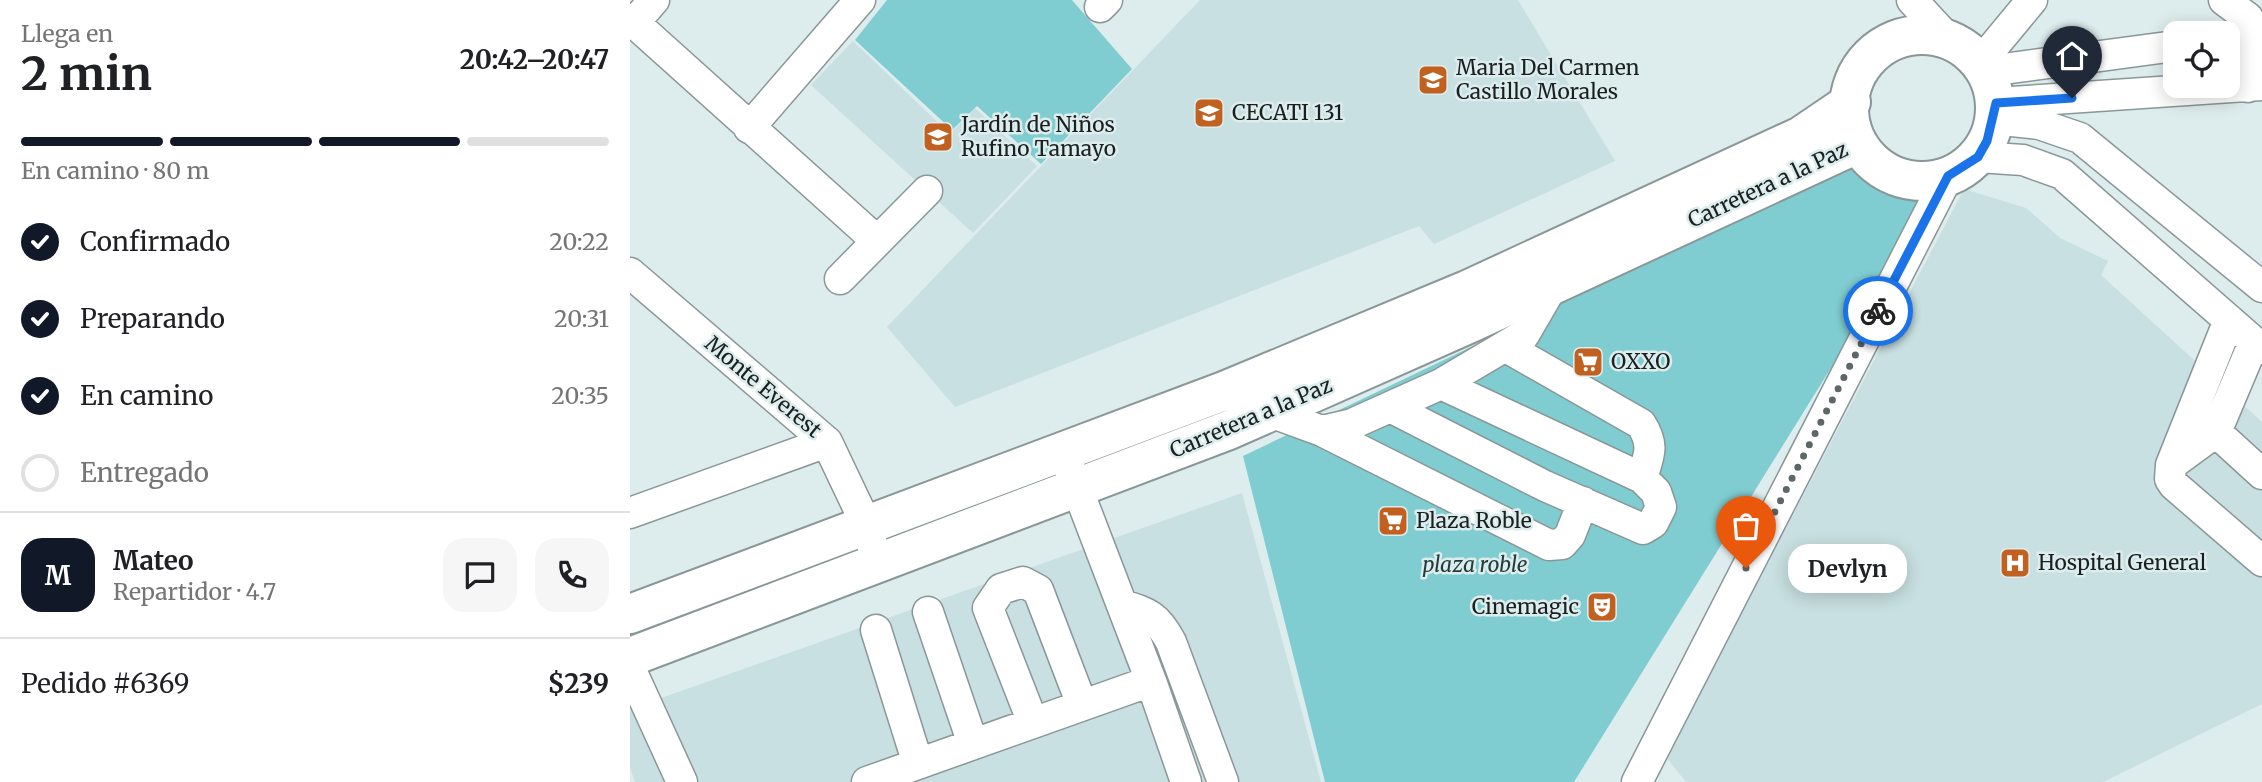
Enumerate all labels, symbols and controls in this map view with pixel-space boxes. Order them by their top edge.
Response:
text: Llega en [21,19,113,48]
map controls [2163,21,2240,98]
button: locate [2163,21,2240,98]
pin [2042,26,2102,98]
icon: home [2053,37,2091,75]
text: 20:42–20:47 [460,43,609,76]
text: 2 min [21,45,152,103]
place label: Maria Del Carmen Castillo Morales [1456,54,1640,105]
school or university icon: Maria Del Carmen Castillo Morales [1416,63,1450,97]
school or university icon: CECATI 131 [1192,96,1226,130]
place label: CECATI 131 [1232,99,1343,126]
place label: Jardín de Niños Rufino Tamayo [960,111,1116,162]
school or university icon: Jardín de Niños Rufino Tamayo [921,120,955,154]
street label: Carretera a la Paz [1683,136,1852,233]
text: En camino · 80 m [21,156,209,185]
icon: check [21,223,59,261]
text: Confirmado [80,225,230,258]
text: 20:22 [549,227,609,256]
courier [1843,276,1913,346]
icon: bike [1859,292,1897,330]
icon: check [21,300,59,338]
text: Preparando [80,302,225,335]
text: 20:31 [554,304,609,333]
street label: Monte Everest [699,330,827,443]
supermarket icon: OXXO [1571,345,1605,379]
place label: OXXO [1611,348,1671,375]
street label: Carretera a la Paz [1166,371,1336,464]
icon: check [21,377,59,415]
text: En camino [80,379,213,412]
text: 20:35 [551,381,609,410]
text: Entregado [80,456,209,489]
pin [1716,496,1776,568]
supermarket icon: Plaza Roble [1376,504,1410,538]
place label: Plaza Roble [1416,507,1532,534]
icon: bag [1727,507,1765,545]
button: chat [443,538,517,612]
button: phone [535,538,609,612]
text: Mateo [113,544,194,577]
callout: Devlyn [1788,544,1907,592]
hospital icon: Hospital General [1998,546,2032,580]
place label: Hospital General [2038,549,2207,576]
park label: plaza roble [1423,551,1527,578]
text: Devlyn [1808,554,1887,583]
text: M [45,559,71,592]
text: Repartidor · 4.7 [113,577,276,606]
theatre icon: Cinemagic [1585,590,1619,624]
place label: Cinemagic [1472,593,1579,620]
text: Pedido #6369 [21,667,190,700]
text: $239 [548,667,609,700]

